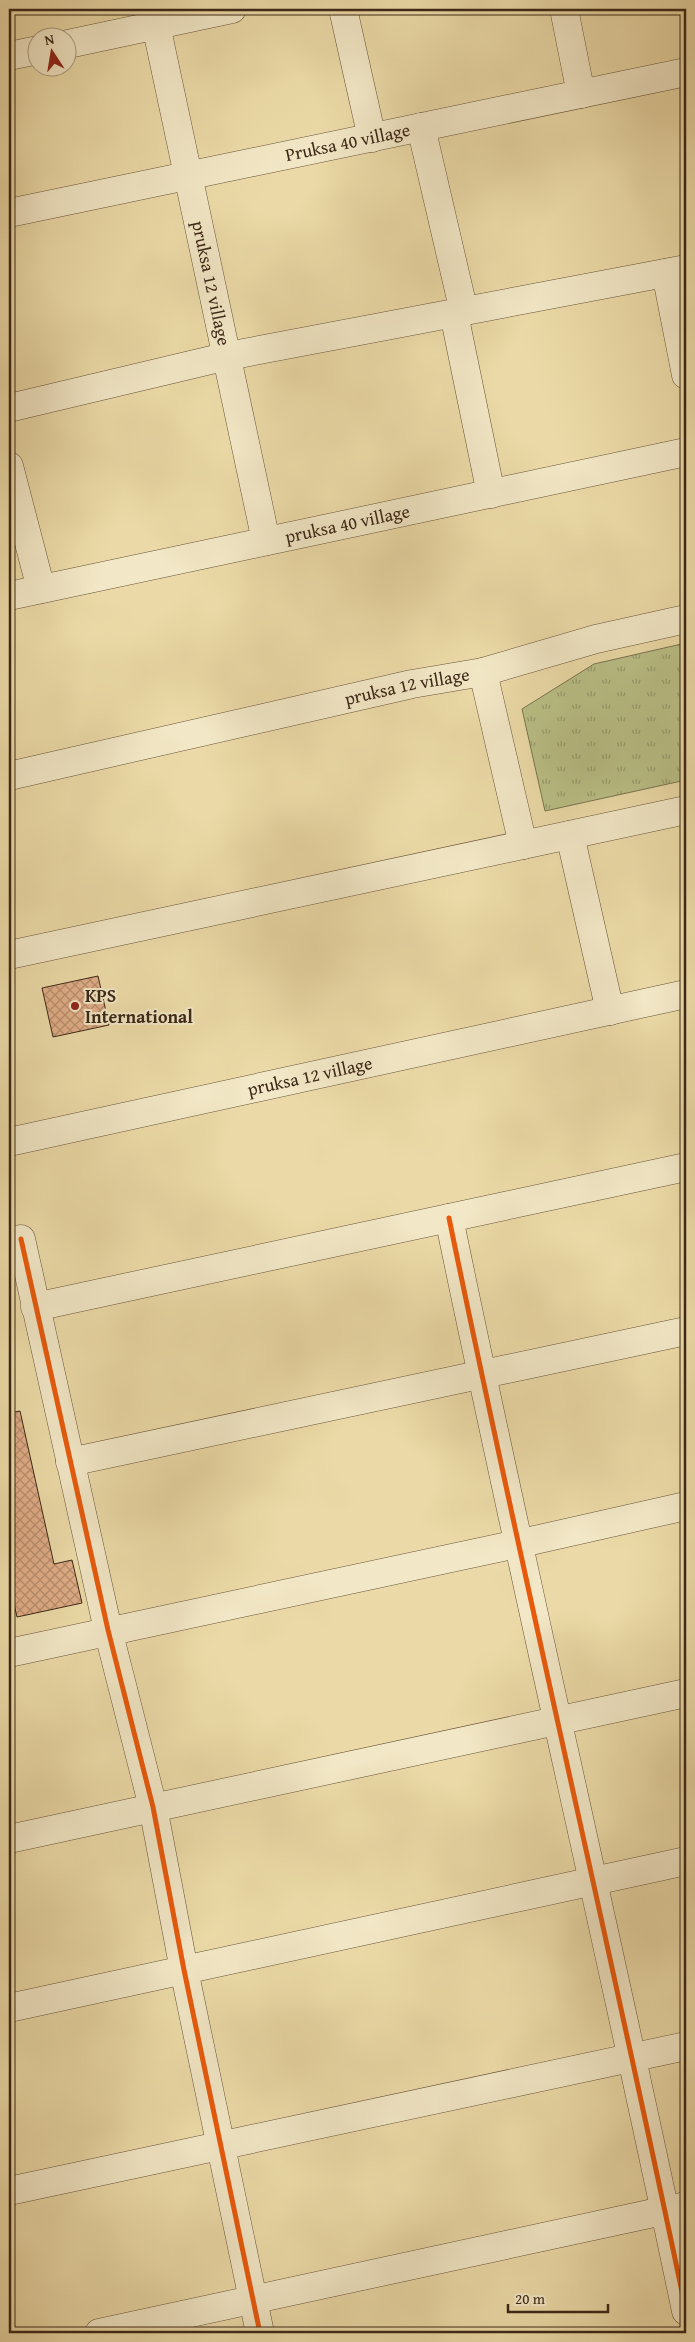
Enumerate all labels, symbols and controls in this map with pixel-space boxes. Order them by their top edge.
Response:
north arrow [28,28,78,78]
text: N [43,28,57,50]
street label: Pruksa 40 village [283,116,413,168]
street label: pruksa 12 village [185,218,238,348]
street label: pruksa 40 village [282,497,412,550]
street label: pruksa 12 village [342,661,472,712]
place label: KPS International [85,982,193,1030]
marker: KPS International [69,1000,81,1012]
street label: pruksa 12 village [245,1049,375,1102]
scale bar [508,2282,608,2314]
text: 20 m [515,2288,546,2309]

